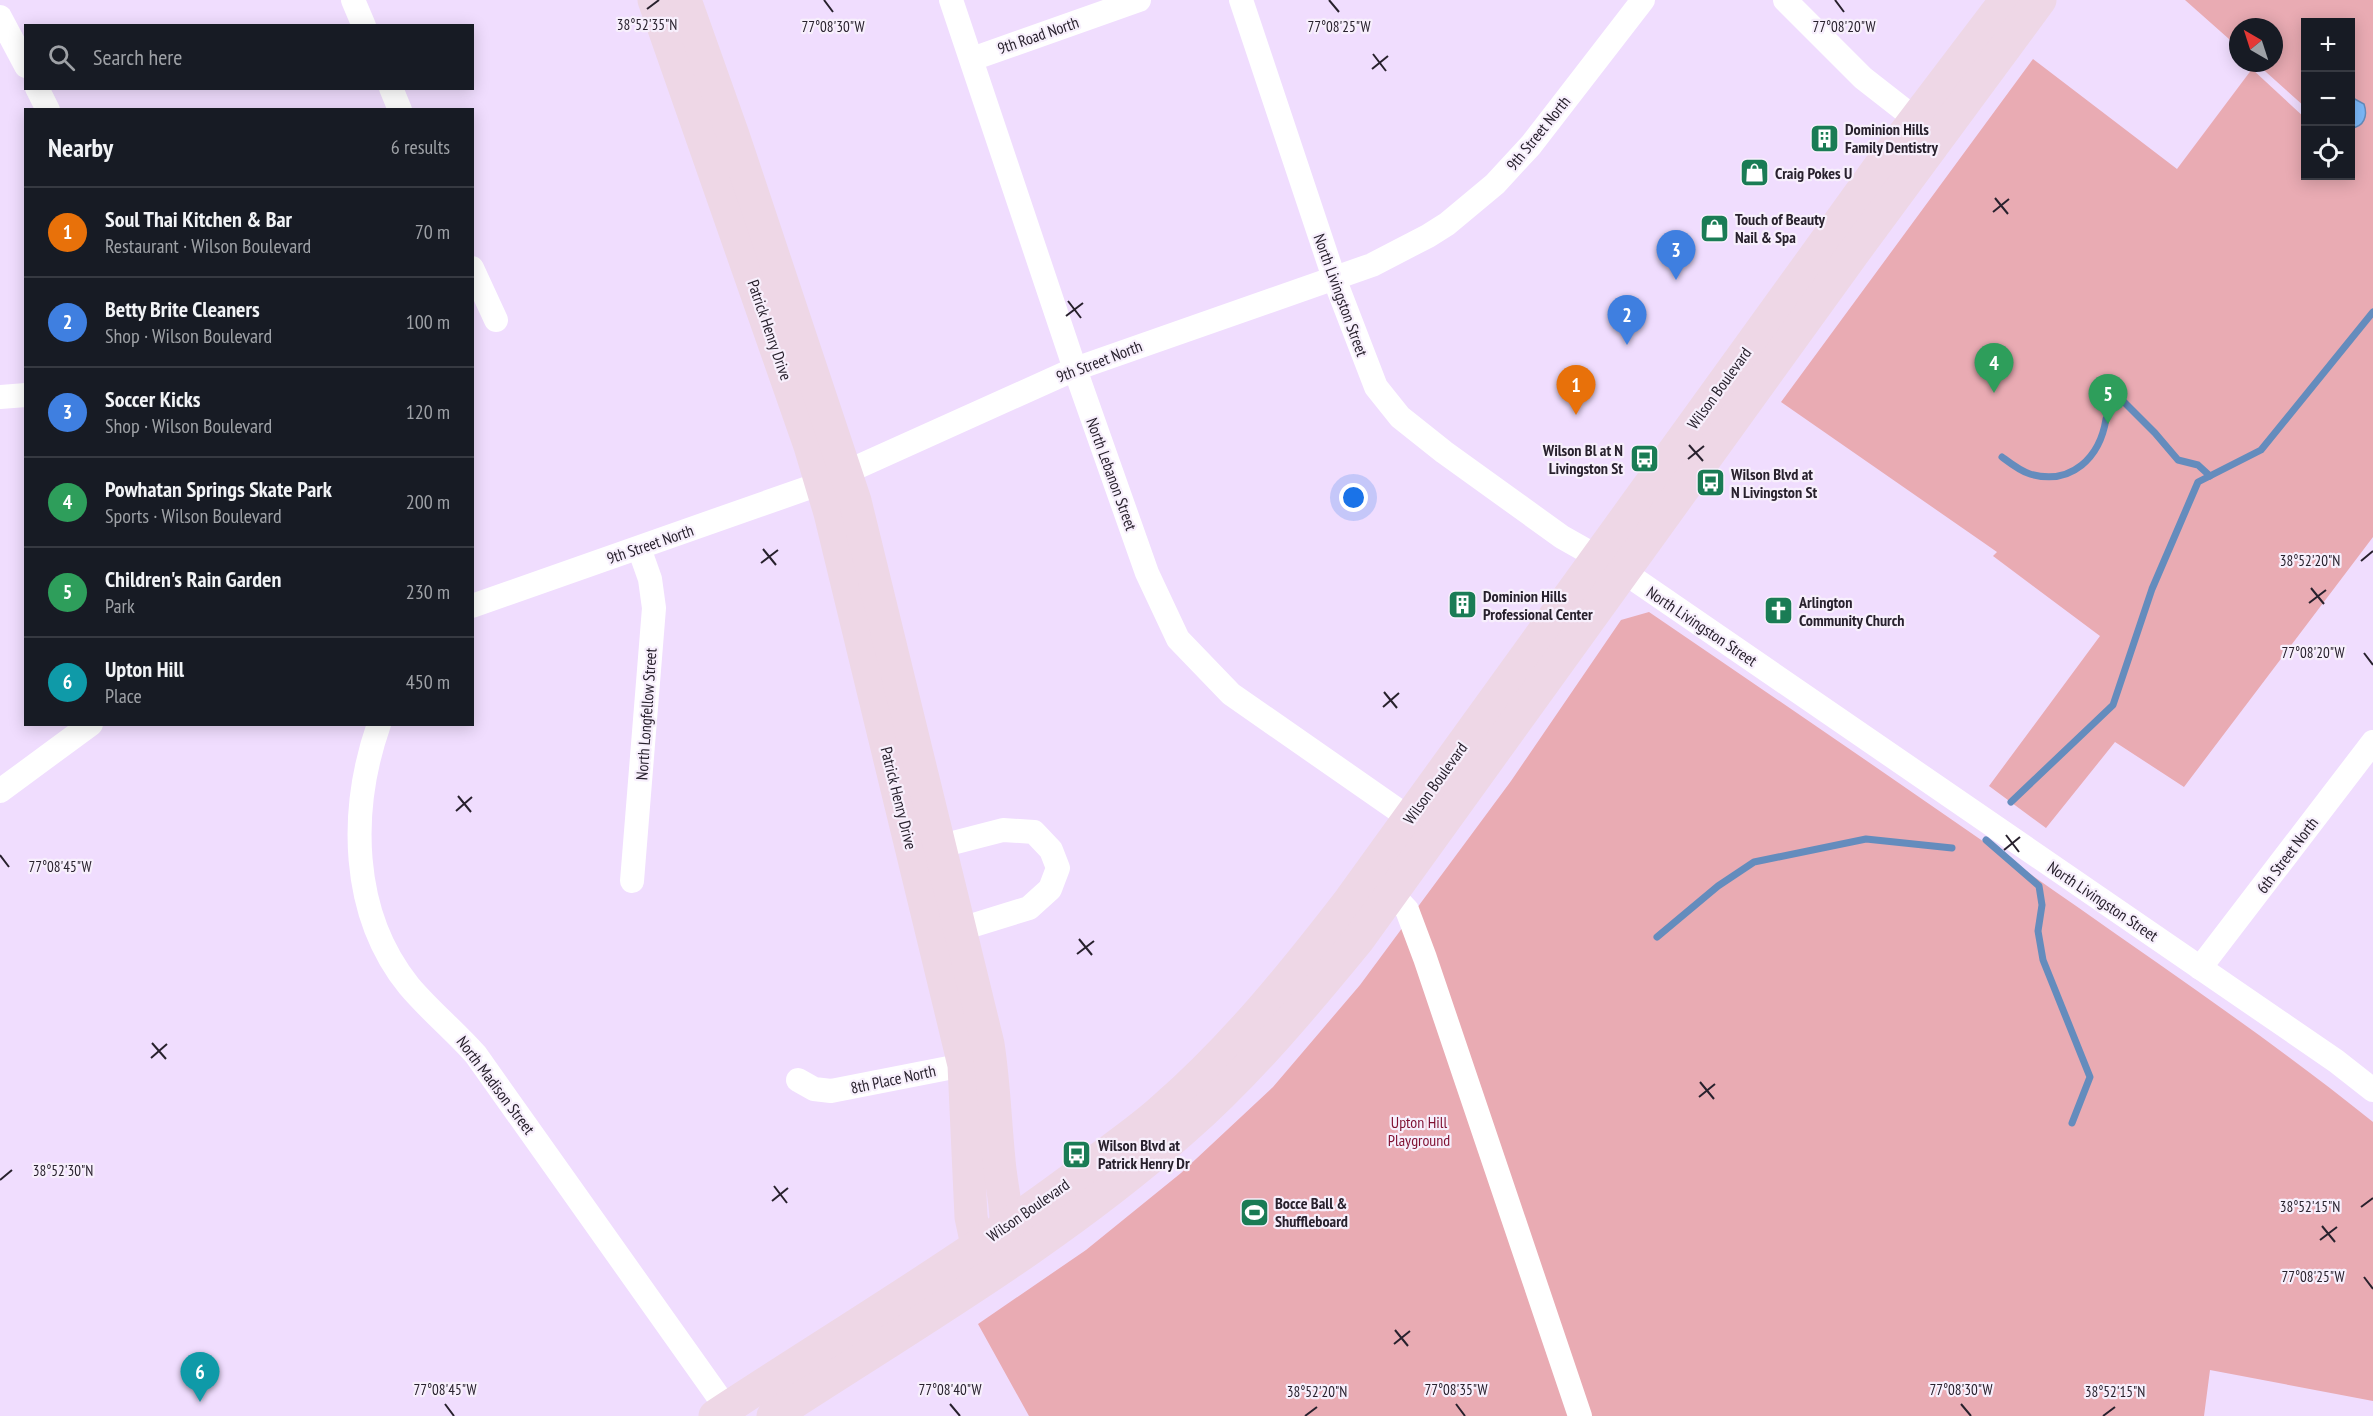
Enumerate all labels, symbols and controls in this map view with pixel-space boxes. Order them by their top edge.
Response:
street label: 9th Road North [995,12,1081,58]
text: 38°52'35"N [617,15,677,34]
text: 77°08'30"W [801,17,865,36]
text: 77°08'25"W [1307,17,1371,36]
text: 77°08'20"W [1812,17,1876,36]
north arrow [2229,18,2283,72]
map controls [2301,18,2355,180]
button: + [2301,18,2355,72]
search box [24,24,474,90]
icon: search [45,41,78,74]
text: Search here [93,43,182,71]
button: − [2301,72,2355,126]
street label: 9th Street North [1502,92,1574,174]
place label: Dominion Hills Family Dentistry [1845,119,1938,157]
building icon: Dominion Hills Family Dentistry [1808,122,1840,154]
button: locate [2301,126,2355,180]
text: Nearby [48,131,113,164]
text: 6 results [391,134,450,160]
shop icon: Craig Pokes U [1738,157,1770,189]
place label: Craig Pokes U [1775,163,1852,183]
text: Soul Thai Kitchen & Bar [105,205,292,233]
place label: Touch of Beauty Nail & Spa [1735,209,1825,247]
shop icon: Touch of Beauty Nail & Spa [1698,212,1730,244]
text: 1 [63,219,72,245]
text: 70 m [415,219,450,245]
pin: 3 [1656,230,1696,280]
street label: North Livingston Street [1310,231,1373,360]
text: Restaurant · Wilson Boulevard [105,233,311,259]
street label: Patrick Henry Drive [743,277,797,383]
text: Betty Brite Cleaners [105,295,260,323]
pin: 2 [1608,296,1646,345]
text: 2 [63,309,72,335]
text: 100 m [406,309,450,335]
text: Shop · Wilson Boulevard [105,323,272,349]
street label: 9th Street North [1053,335,1145,387]
street label: Wilson Boulevard [1683,343,1755,433]
pin: 4 [1974,344,2014,393]
pin: 1 [1556,366,1596,415]
pin: 5 [2088,374,2128,424]
text: Soccer Kicks [105,385,200,413]
text: 3 [63,399,72,425]
text: 120 m [406,399,450,425]
text: Shop · Wilson Boulevard [105,413,272,439]
street label: North Lebanon Street [1082,415,1142,534]
place label: Wilson Bl at N Livingston St [1542,440,1623,478]
bus stop icon: Wilson Bl at N Livingston St [1628,443,1660,475]
place label: Wilson Blvd at N Livingston St [1730,464,1817,502]
bus stop icon: Wilson Blvd at N Livingston St [1694,467,1726,499]
text: Powhatan Springs Skate Park [105,475,332,503]
your location [1339,483,1368,512]
text: 4 [63,489,72,515]
text: 200 m [406,489,450,515]
text: Sports · Wilson Boulevard [105,503,282,529]
street label: 9th Street North [604,520,696,568]
text: 38°52'20"N [2280,551,2340,570]
text: Children's Rain Garden [105,565,281,593]
text: 5 [63,579,72,605]
text: 230 m [406,579,450,605]
street label: North Livingston Street [1643,582,1762,671]
place label: Dominion Hills Professional Center [1483,586,1593,624]
building icon: Dominion Hills Professional Center [1446,589,1478,621]
place label: Arlington Community Church [1798,592,1905,630]
text: Park [105,593,135,619]
church icon: Arlington Community Church [1762,595,1794,627]
text: 77°08'20"W [2281,643,2345,662]
street label: North Longfellow Street [631,647,661,781]
text: Upton Hill [105,655,184,683]
text: 6 [63,669,72,695]
text: 450 m [406,669,450,695]
text: Place [105,683,142,709]
street label: Wilson Boulevard [1399,738,1471,828]
street label: Patrick Henry Drive [877,745,921,851]
street label: 6th Street North [2252,813,2322,897]
text: 77°08'45"W [28,857,92,876]
street label: North Livingston Street [2044,857,2163,946]
street label: North Madison Street [453,1032,540,1139]
street label: 8th Place North [849,1060,937,1098]
park label: Upton Hill Playground [1388,1112,1450,1150]
place label: Wilson Blvd at Patrick Henry Dr [1097,1135,1190,1173]
bus stop icon: Wilson Blvd at Patrick Henry Dr [1061,1138,1093,1170]
text: 38°52'30"N [33,1161,93,1180]
street label: Wilson Boulevard [983,1174,1073,1246]
place label: Bocce Ball & Shuffleboard [1275,1193,1348,1231]
sports icon: Bocce Ball & Shuffleboard [1238,1196,1270,1228]
text: 38°52'15"N [2280,1197,2340,1216]
text: 77°08'25"W [2281,1267,2345,1286]
pin: 6 [180,1352,220,1402]
text: 77°08'45"W [413,1380,477,1399]
text: 77°08'40"W [918,1380,982,1399]
text: 77°08'35"W [1424,1380,1488,1399]
text: 77°08'30"W [1929,1380,1993,1399]
text: 38°52'20"N [1287,1382,1347,1401]
text: 38°52'15"N [2085,1382,2145,1401]

